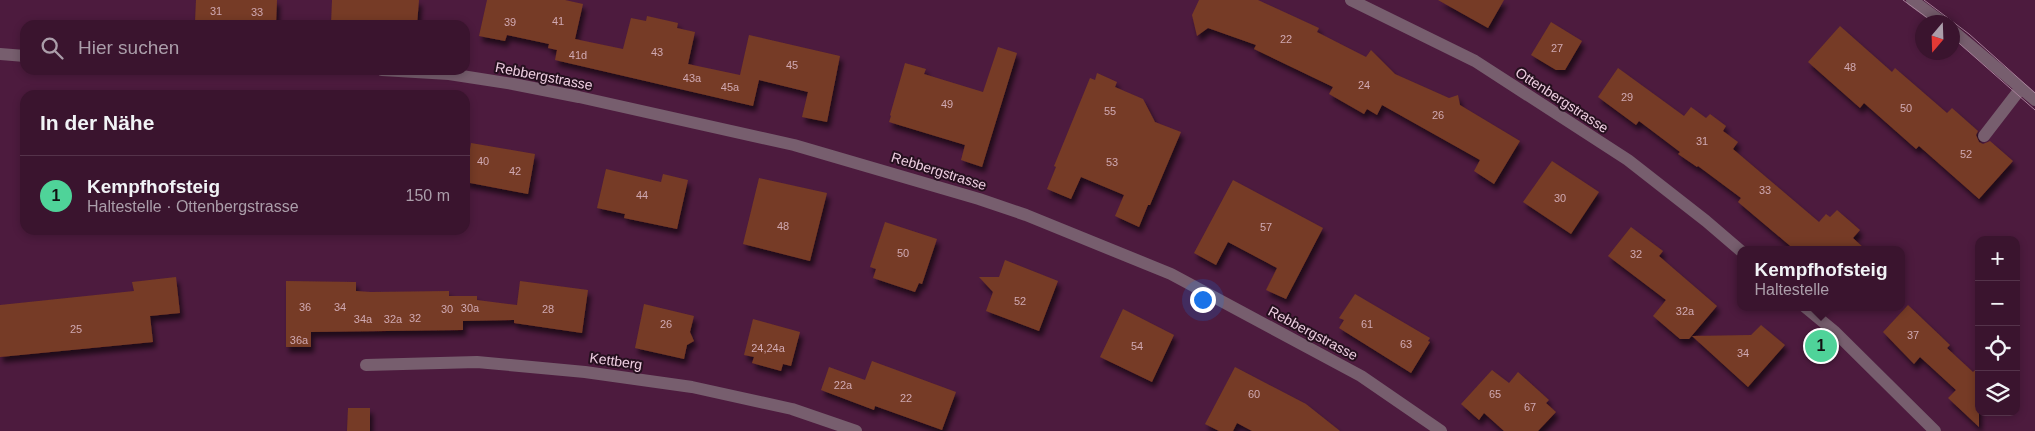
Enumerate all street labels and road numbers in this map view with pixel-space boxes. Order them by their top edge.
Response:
street label: Rebbergstrasse [494,59,594,93]
street label: Ottenbergstrasse [1513,64,1612,136]
street label: Rebbergstrasse [889,149,989,193]
street label: Rebbergstrasse [1266,303,1361,363]
street label: Kettberg [589,349,643,373]

